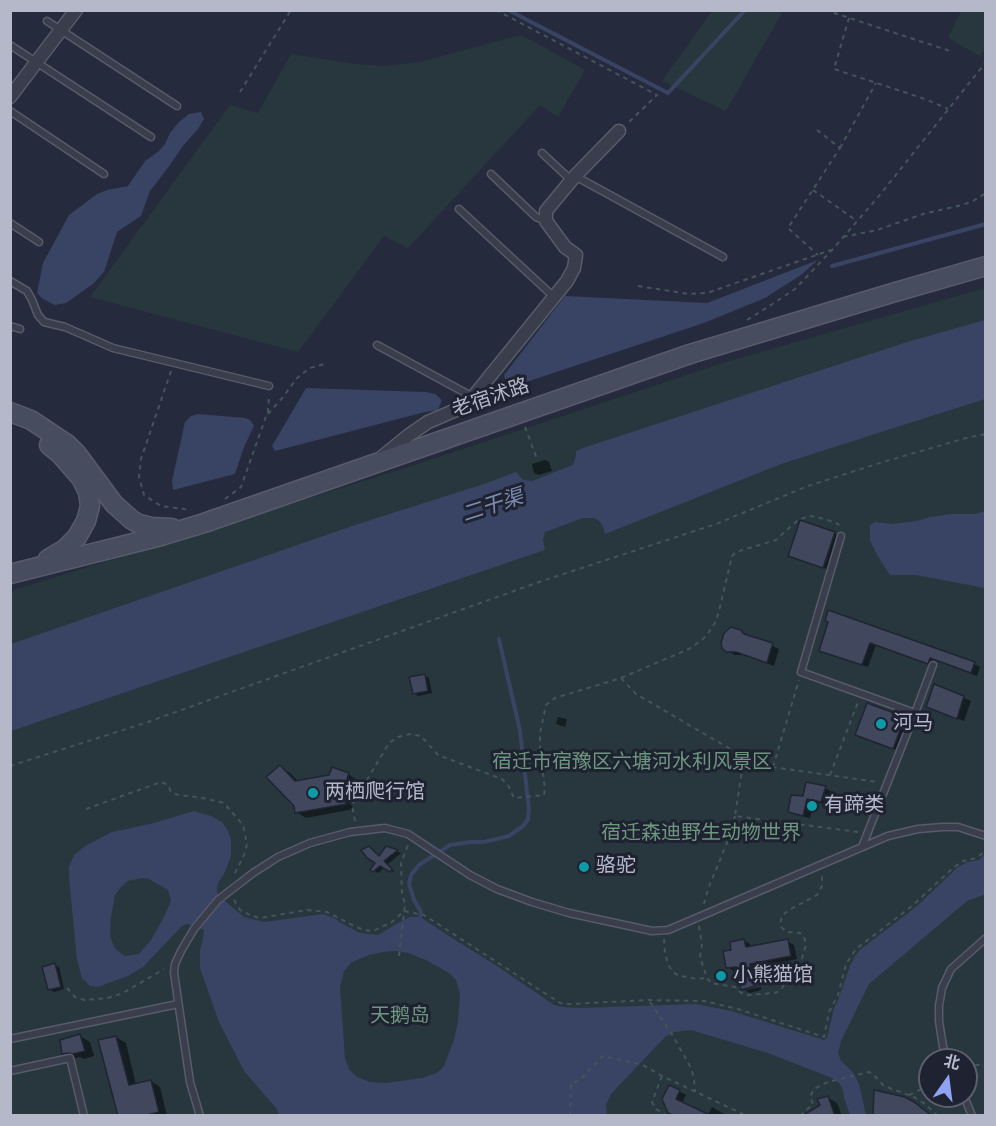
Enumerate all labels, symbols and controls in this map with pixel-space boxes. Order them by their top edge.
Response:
street label: 老宿沭路 [449,375,533,423]
water label: 二干渠 [459,485,527,529]
place label: 河马 [893,712,933,736]
marker: 河马 [874,717,888,731]
park label: 宿迁市宿豫区六塘河水利风景区 [492,751,772,775]
place label: 两栖爬行馆 [325,781,425,805]
marker: 两栖爬行馆 [306,786,320,800]
place label: 有蹄类 [824,794,884,818]
marker: 有蹄类 [805,799,819,813]
park label: 宿迁森迪野生动物世界 [601,822,801,846]
place label: 骆驼 [596,855,636,879]
marker: 骆驼 [577,860,591,874]
place label: 小熊猫馆 [733,964,813,988]
marker: 小熊猫馆 [714,969,728,983]
park label: 天鹅岛 [370,1005,430,1029]
north arrow [918,1048,978,1108]
text: 北 [941,1050,962,1075]

